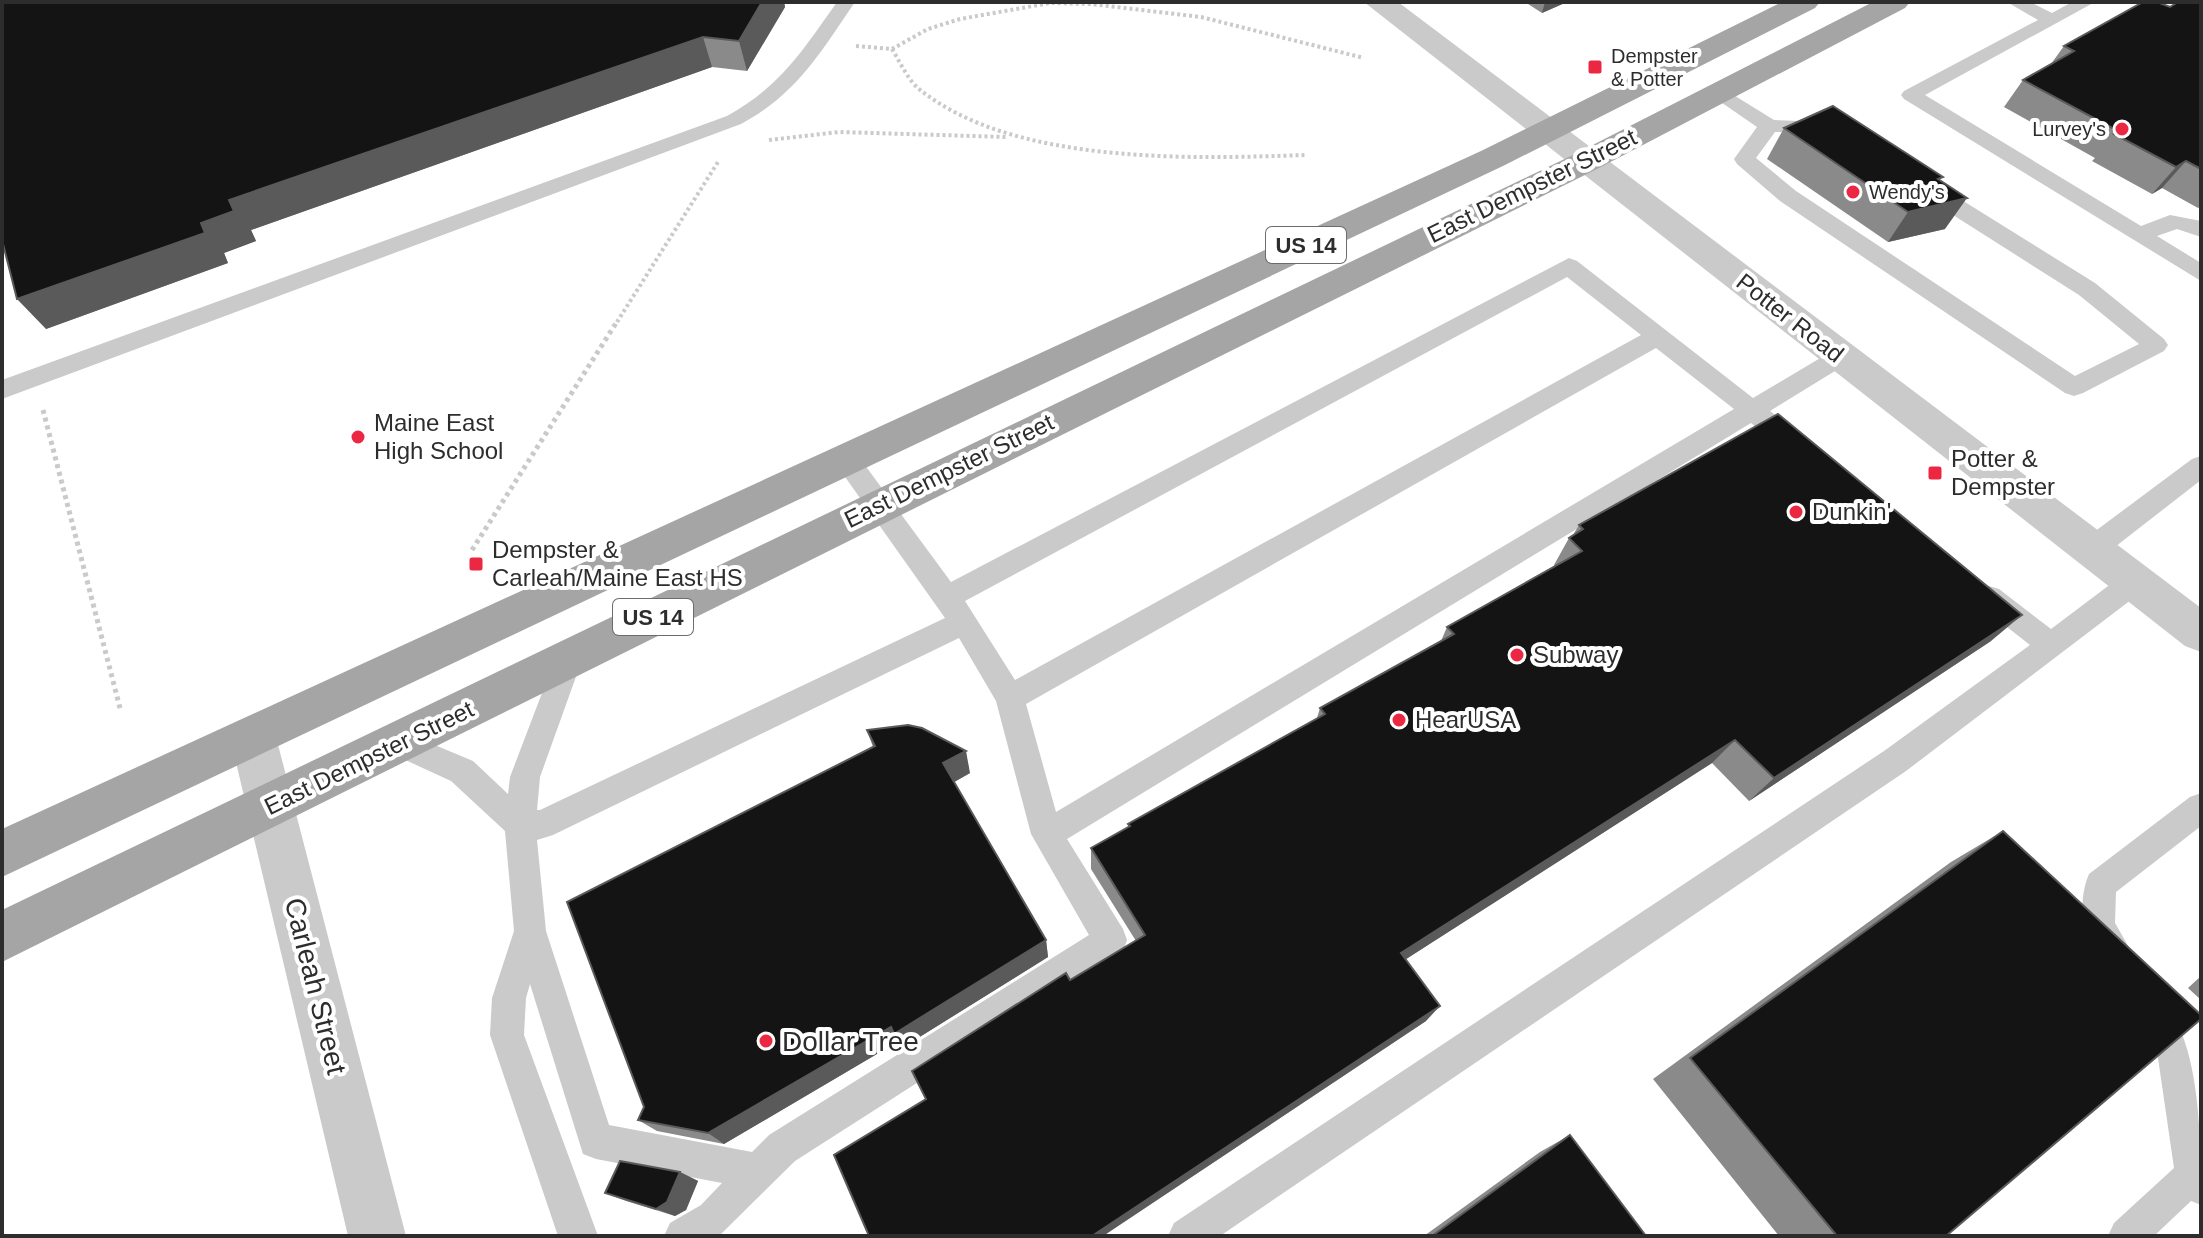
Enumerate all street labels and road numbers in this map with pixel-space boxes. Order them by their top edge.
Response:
street label: East Dempster Street [1423,123,1641,248]
road number: US 14 [1266,227,1346,263]
street label: Potter Road [1732,268,1849,368]
street label: East Dempster Street [840,408,1058,533]
road number: US 14 [613,599,693,635]
street label: East Dempster Street [260,695,478,820]
street label: Carleah Street [279,895,352,1078]

